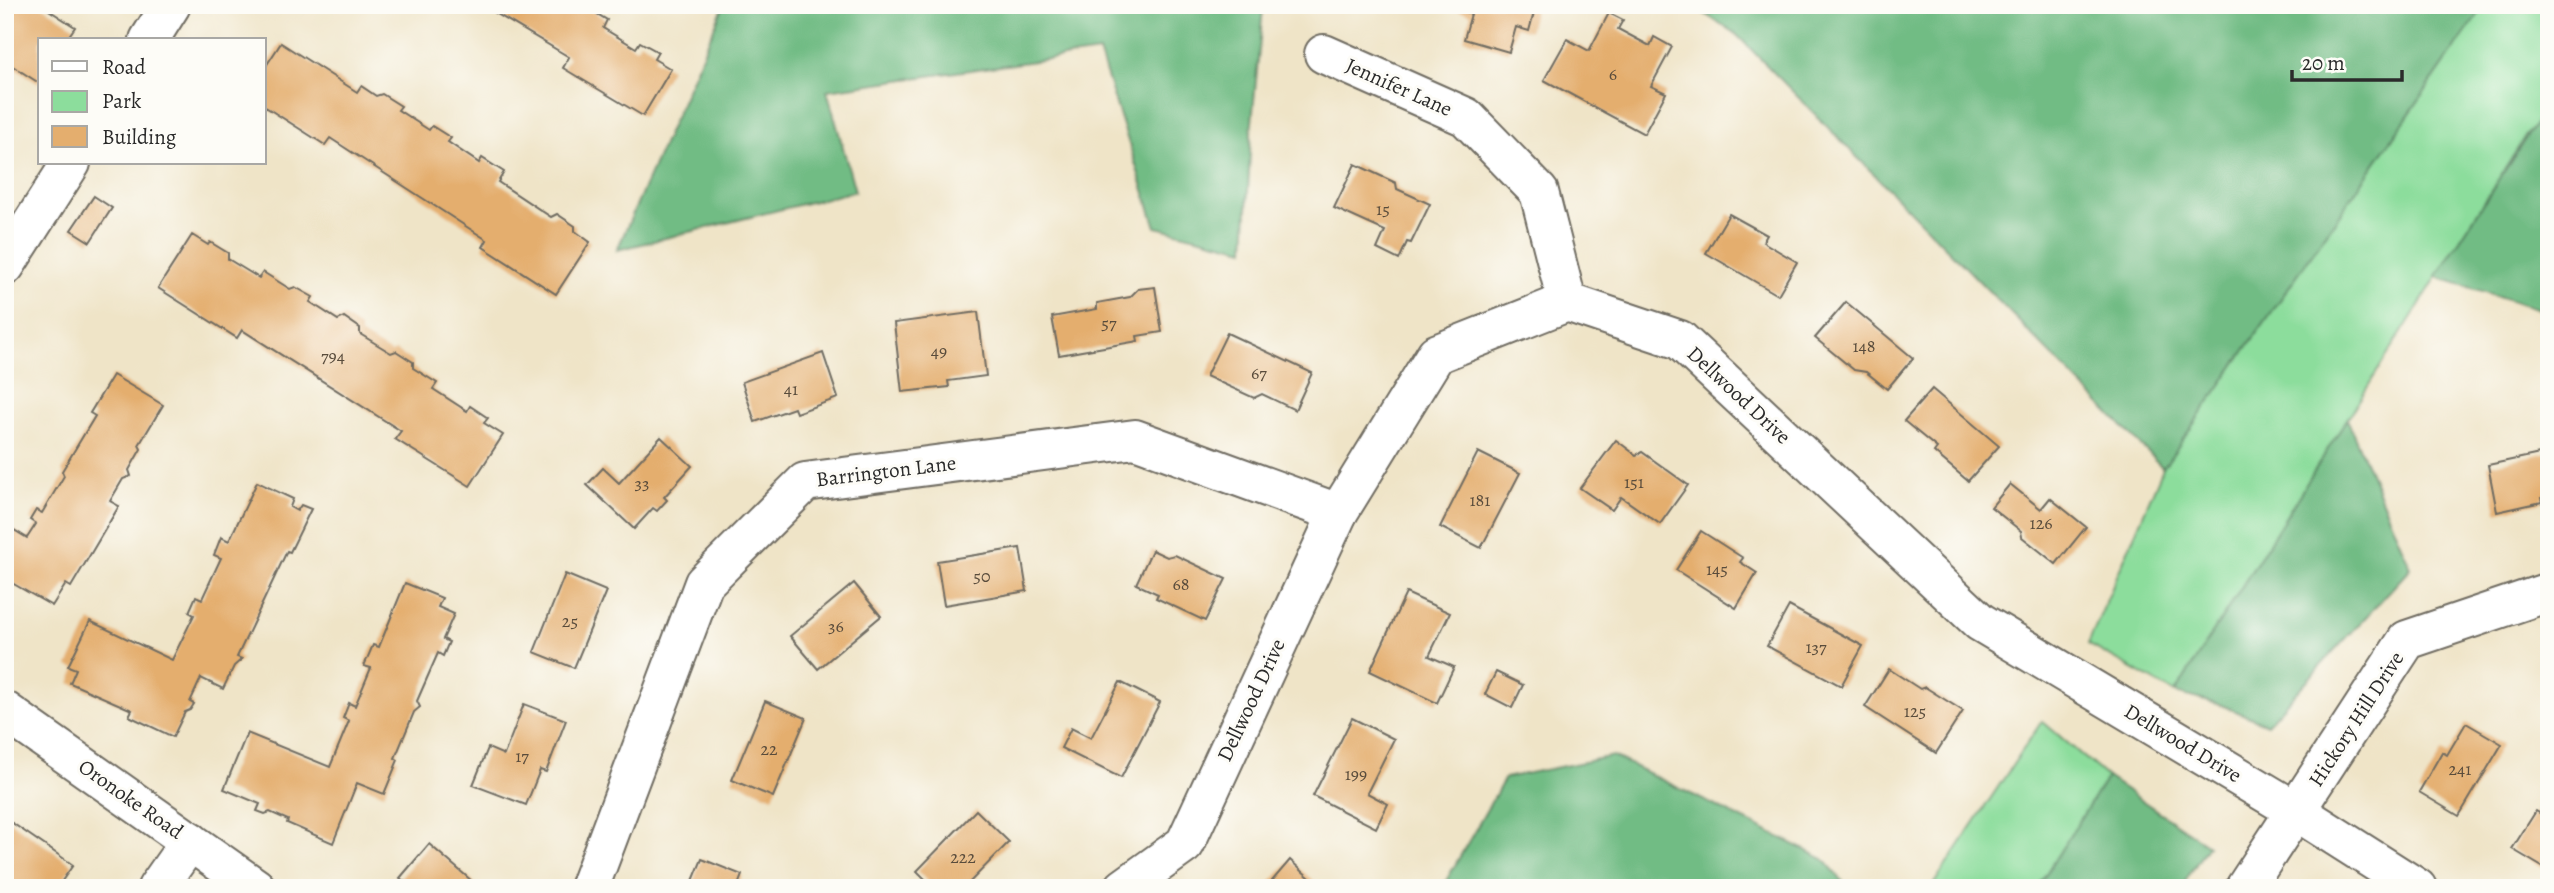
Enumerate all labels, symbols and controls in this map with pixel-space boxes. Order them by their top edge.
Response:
legend [38,38,266,164]
scale bar [2292,38,2402,82]
text: 20 m [2302,49,2345,77]
street label: Jennifer Lane [1341,51,1457,123]
text: Road [102,53,146,81]
house number: 6 [1609,62,1617,86]
text: Park [102,87,142,115]
text: Building [102,123,177,151]
house number: 15 [1376,197,1390,221]
house number: 57 [1101,311,1117,335]
house number: 148 [1852,334,1876,358]
house number: 49 [931,339,947,363]
street label: Dellwood Drive [1681,340,1797,450]
house number: 794 [321,344,345,368]
house number: 67 [1251,361,1267,385]
house number: 41 [784,377,798,401]
street label: Barrington Lane [814,449,958,493]
house number: 151 [1624,470,1644,494]
house number: 33 [635,471,649,495]
house number: 181 [1469,488,1491,512]
house number: 126 [2029,511,2053,535]
house number: 145 [1706,557,1728,581]
house number: 50 [973,564,991,588]
house number: 68 [1172,572,1190,596]
house number: 25 [562,609,578,633]
house number: 36 [828,614,844,638]
street label: Dellwood Drive [1210,634,1292,766]
house number: 137 [1805,635,1827,659]
street label: Hickory Hill Drive [2302,646,2410,792]
street label: Dellwood Drive [2119,697,2247,789]
house number: 125 [1904,699,1926,723]
house number: 22 [760,737,778,761]
house number: 17 [515,744,529,768]
street label: Oronoke Road [73,753,190,846]
house number: 241 [2449,757,2471,781]
house number: 199 [1345,762,1367,786]
house number: 222 [950,845,976,869]

